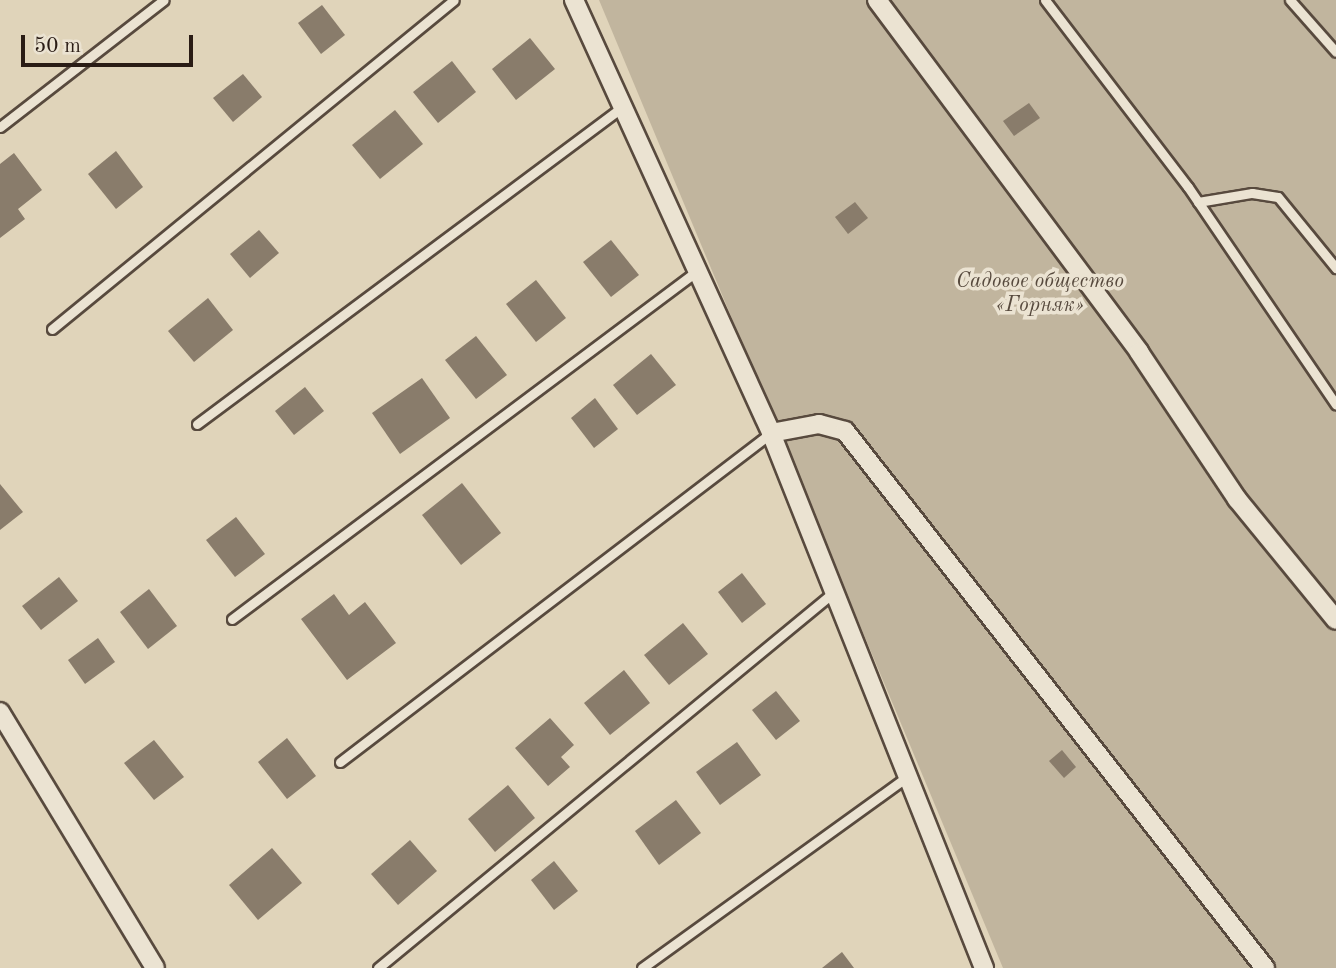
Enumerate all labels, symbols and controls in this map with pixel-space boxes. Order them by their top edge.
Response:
scale bar [24,21,196,65]
text: 50 m [34,36,81,57]
park label: Садовое общество «Горняк» [956,269,1124,319]

